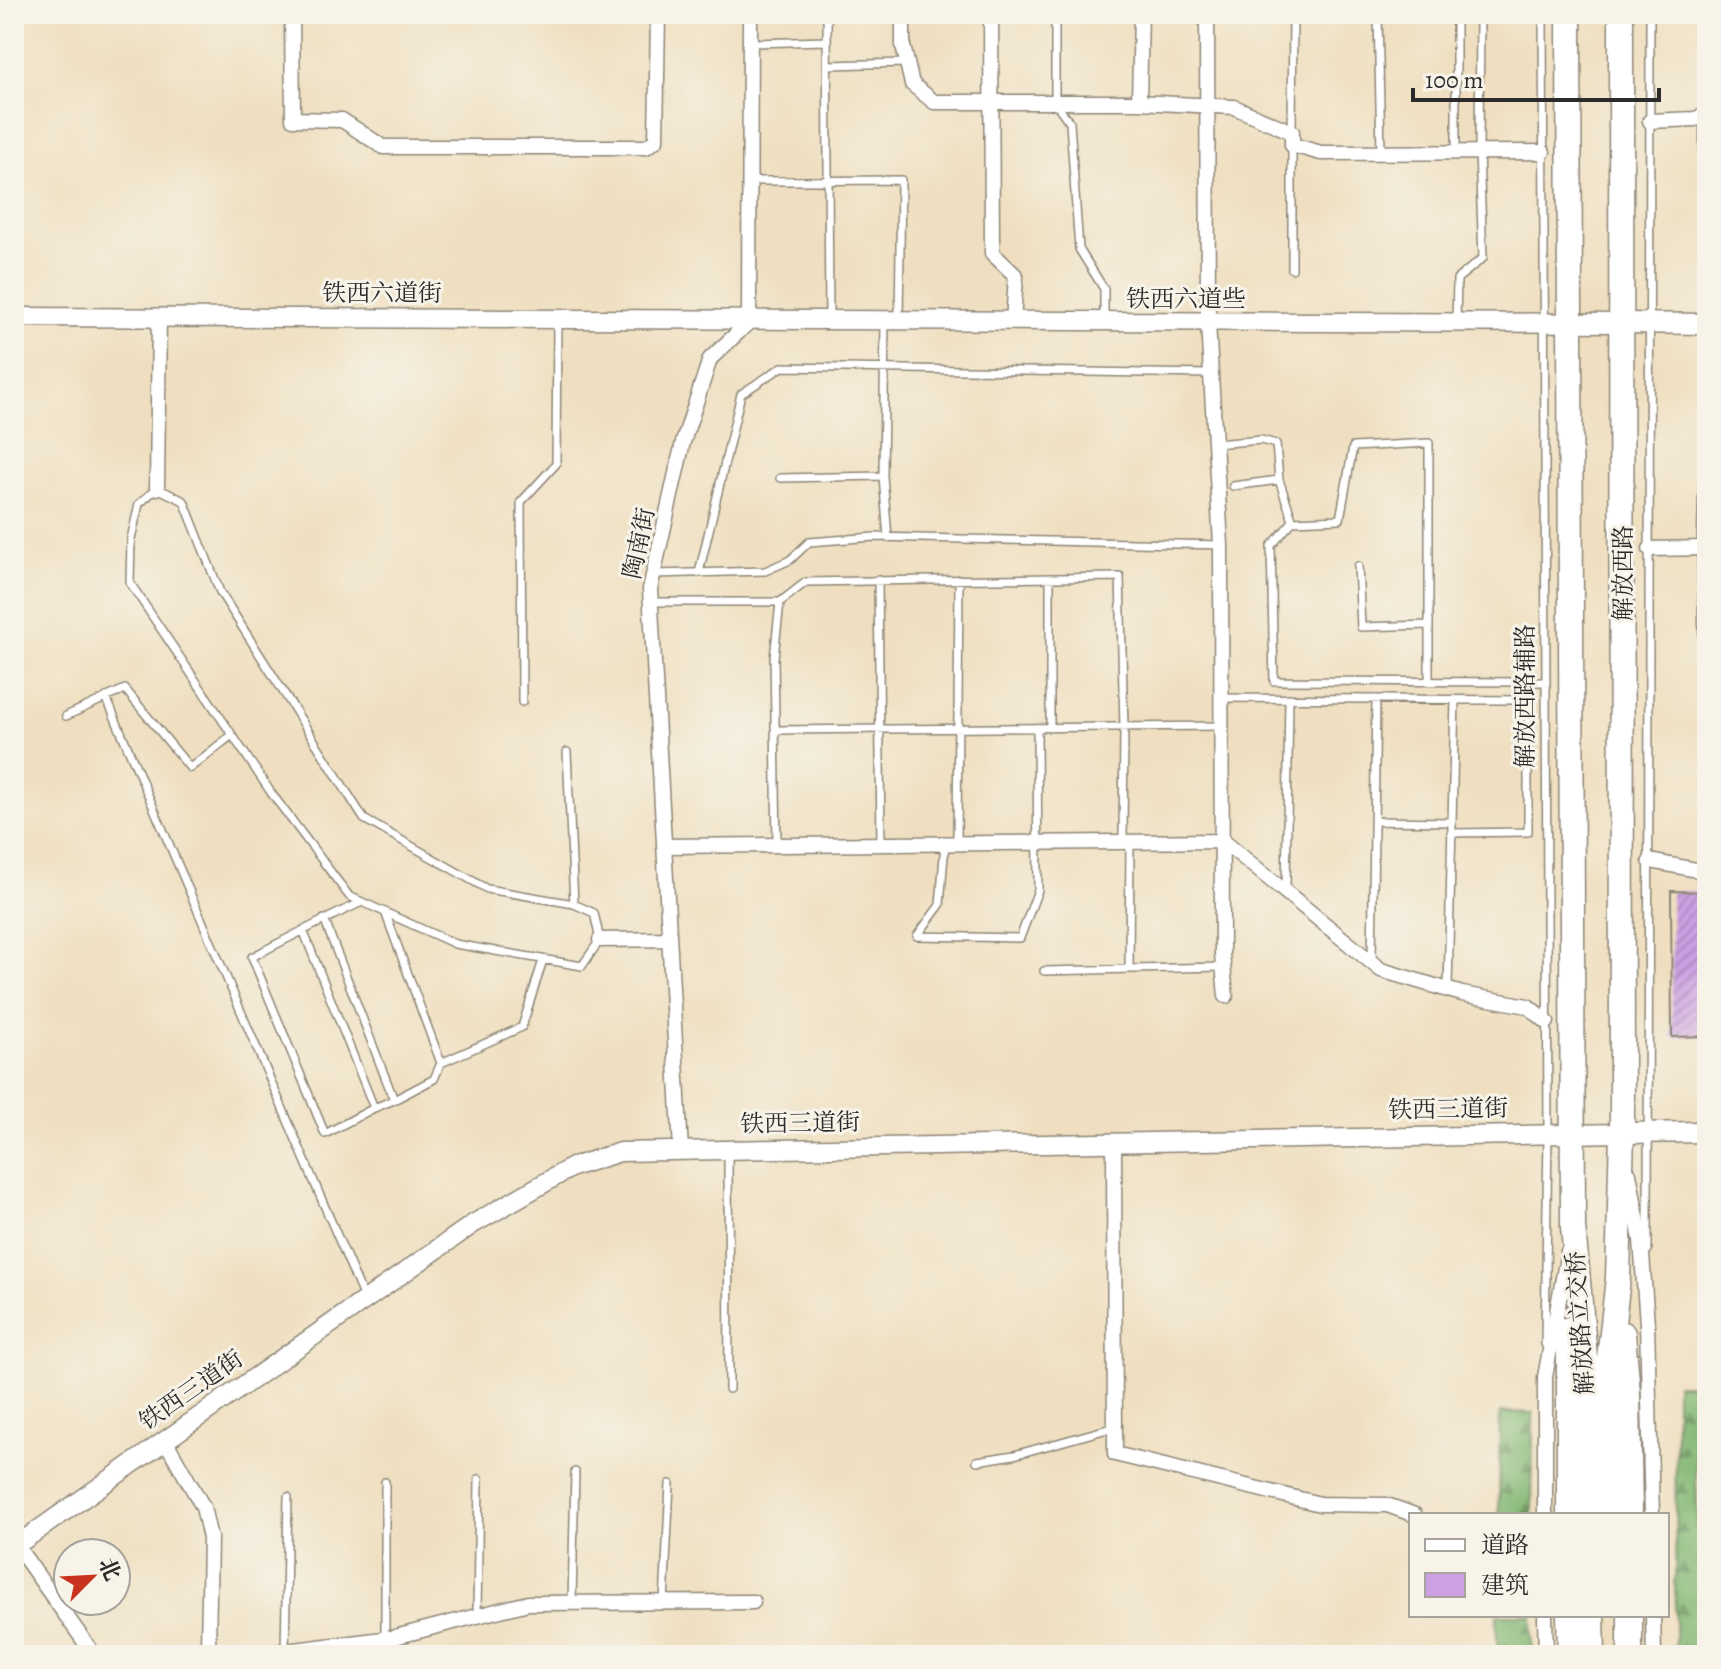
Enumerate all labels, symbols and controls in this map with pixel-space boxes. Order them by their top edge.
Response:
scale bar [1413,52,1659,102]
text: 100 m [1425,64,1484,96]
street label: 铁西六道街 [322,277,442,309]
street label: 铁西六道些 [1126,283,1246,315]
street label: 陶南街 [616,504,662,582]
street label: 解放西路 [1607,525,1639,621]
street label: 解放西路辅路 [1509,624,1541,768]
street label: 铁西三道街 [1388,1092,1508,1126]
street label: 铁西三道街 [740,1106,860,1140]
street label: 解放路立交桥 [1559,1250,1601,1396]
street label: 铁西三道街 [133,1342,249,1438]
legend [1409,1513,1669,1617]
text: 道路 [1481,1529,1529,1561]
north arrow [52,1537,132,1617]
text: 北 [91,1553,128,1585]
text: 建筑 [1481,1569,1529,1601]

